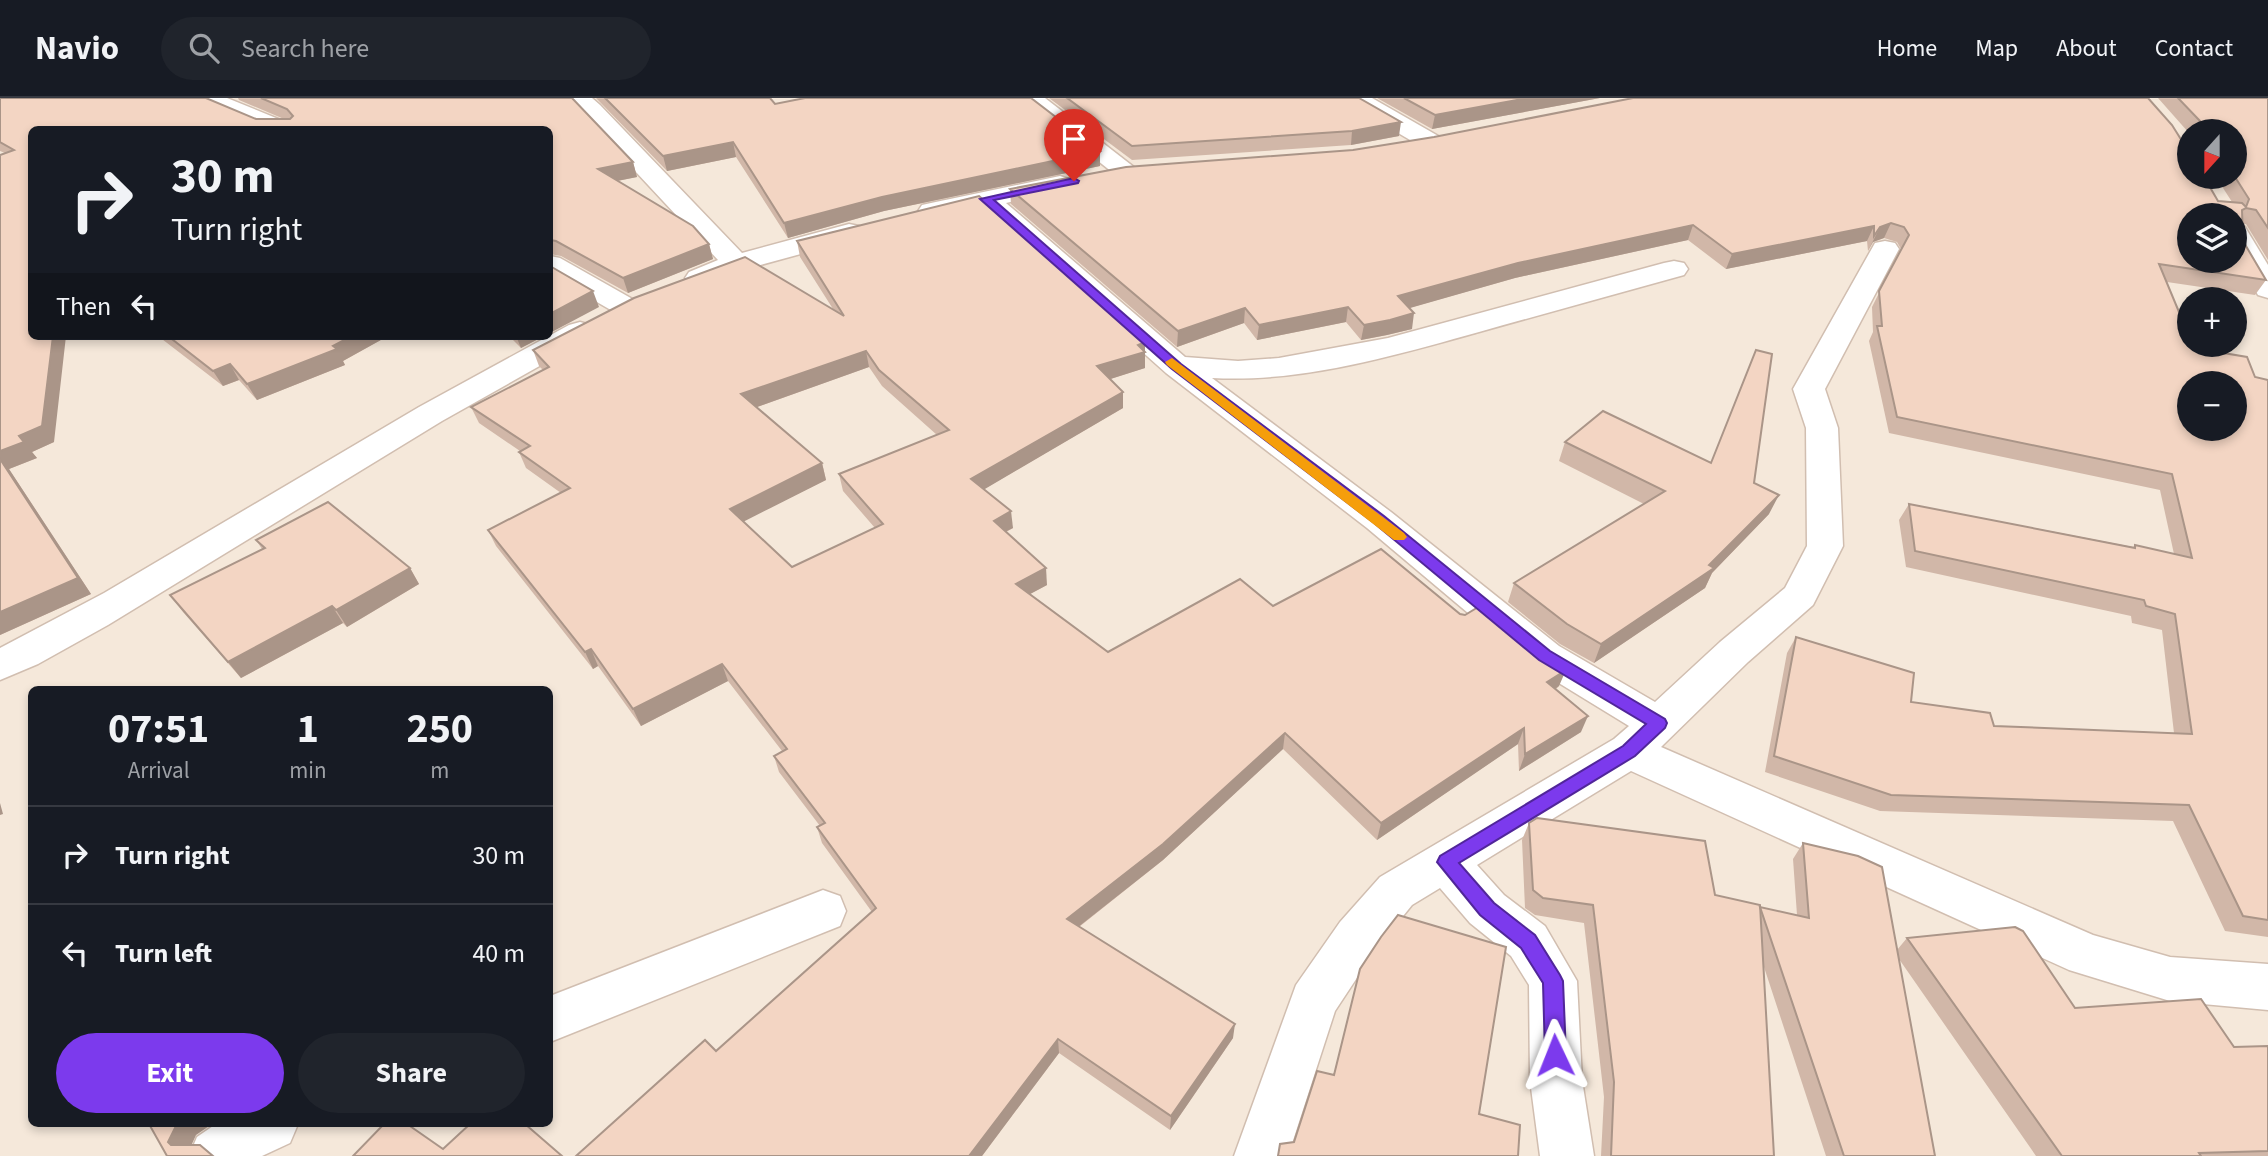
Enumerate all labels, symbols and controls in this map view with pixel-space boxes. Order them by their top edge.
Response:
search box [161,17,651,80]
text: Navio [35,25,119,72]
icon: search [185,29,223,67]
text: Search here [241,30,369,67]
text: Home [1877,31,1937,66]
text: Map [1975,31,2018,66]
text: About [2056,31,2117,66]
text: Contact [2155,31,2233,66]
pin [1044,109,1104,181]
north arrow [2177,119,2247,189]
map controls [2177,119,2247,441]
icon: arrive [1055,120,1093,158]
text: 30 m [171,142,275,212]
icon: right [56,154,147,245]
button: layers [2177,203,2247,273]
text: Turn right [171,207,302,253]
icon: left [125,287,163,325]
button: + [2177,287,2247,357]
text: Then [56,288,111,325]
button: − [2177,371,2247,441]
text: 07:51 [108,699,209,759]
text: 1 [297,699,319,759]
text: 250 [406,699,473,759]
text: Arrival [128,754,190,787]
text: min [289,754,327,787]
text: m [430,754,449,787]
icon: right [56,836,94,874]
text: Turn right [115,837,230,874]
text: 30 m [472,837,525,874]
icon: left [56,934,94,972]
text: Turn left [115,935,212,972]
text: 40 m [472,935,525,972]
position arrow [1518,1018,1592,1092]
button: Exit [56,1033,284,1113]
button: Share [298,1033,525,1113]

